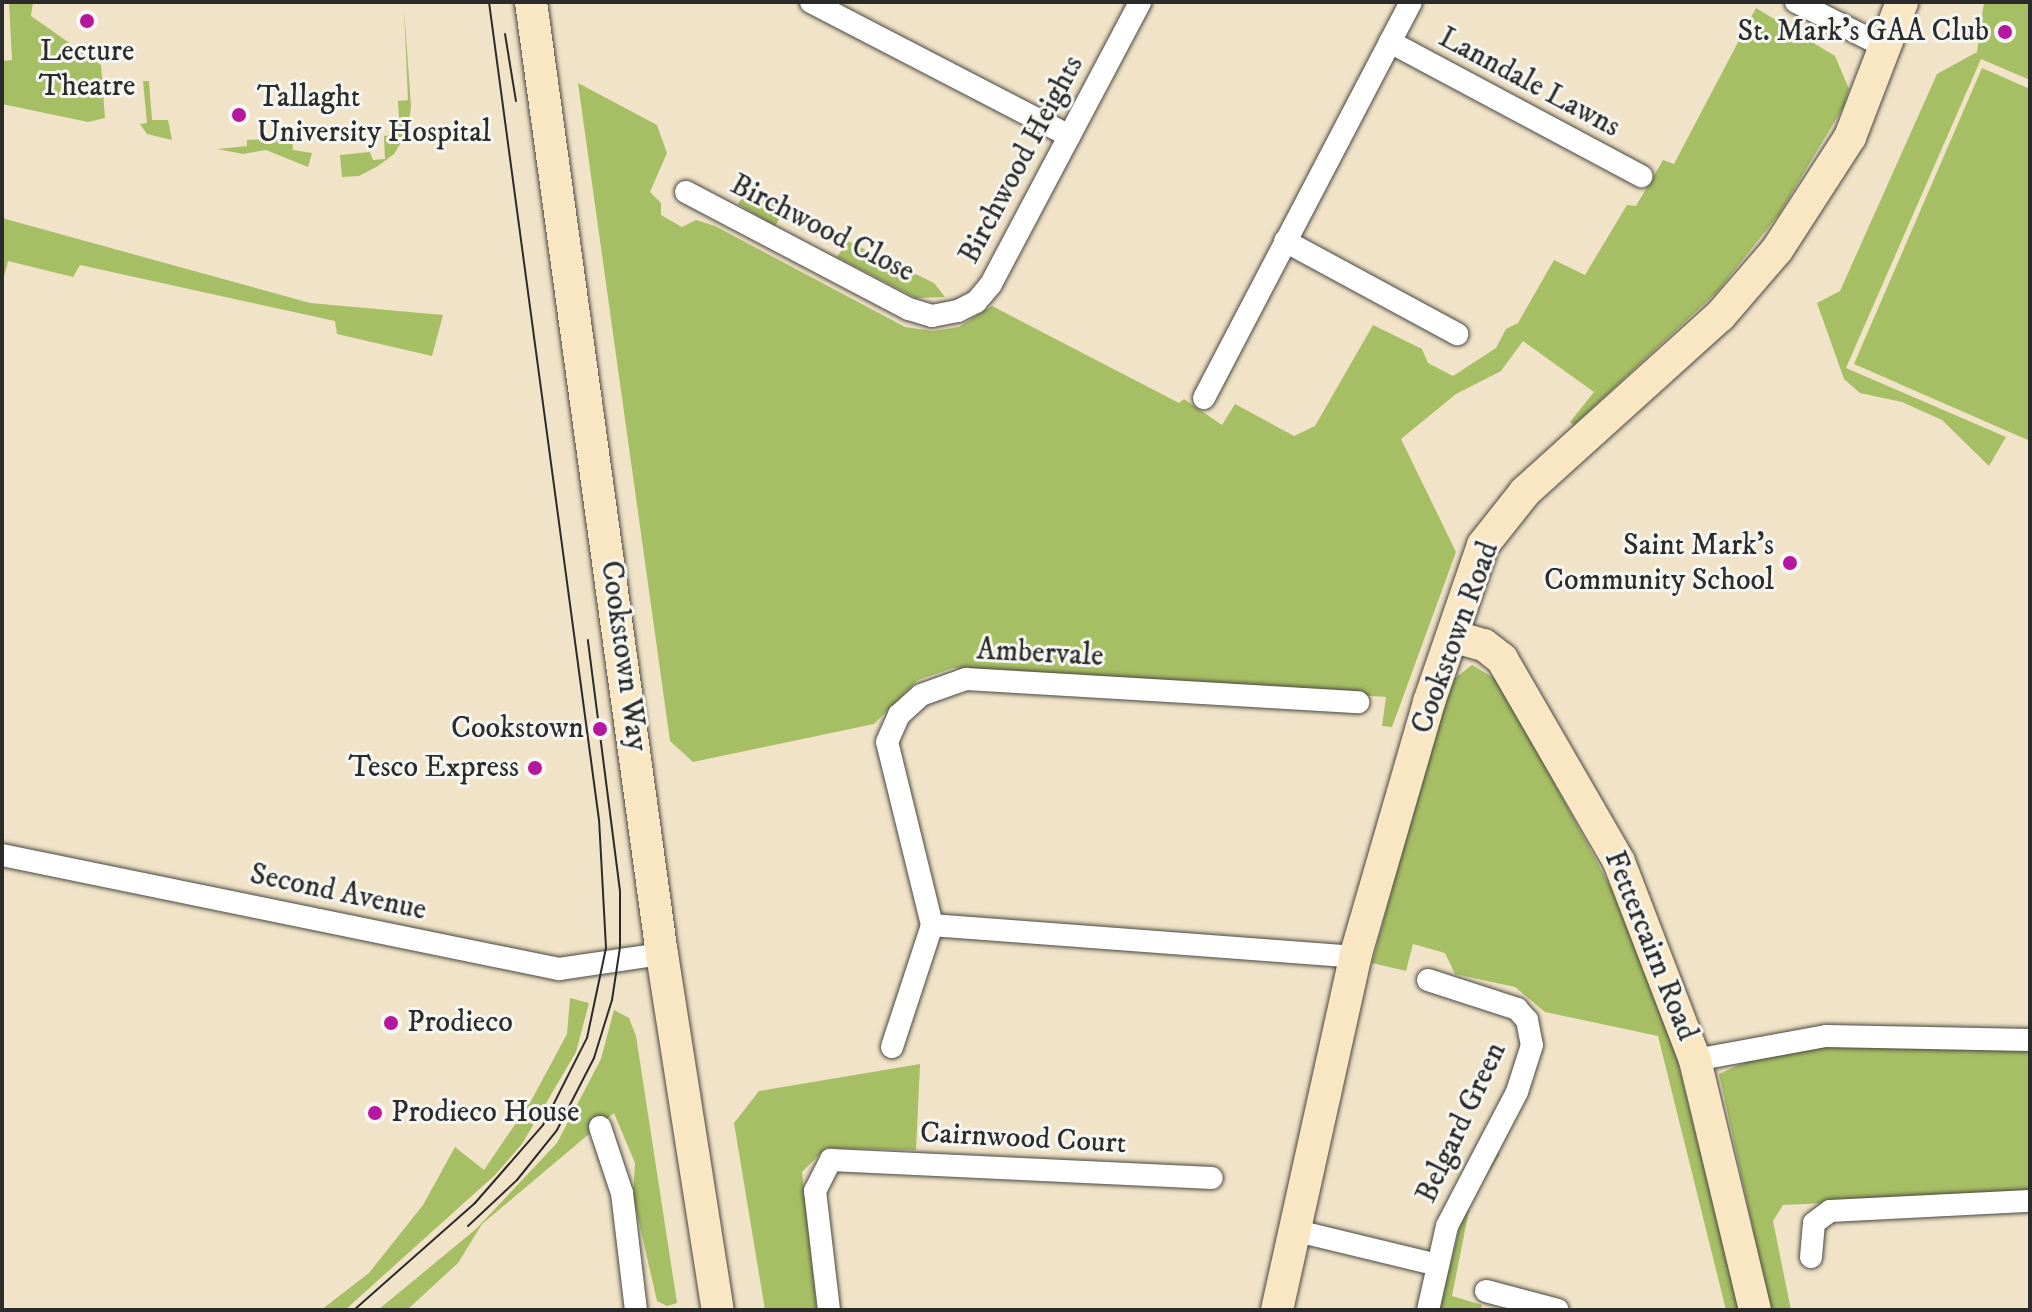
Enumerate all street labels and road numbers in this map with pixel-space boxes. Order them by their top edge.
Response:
street label: Lanndale Lawns [1432,20,1626,146]
street label: Birchwood Heights [952,50,1092,270]
street label: Birchwood Close [724,167,920,291]
street label: Cookstown Road [1405,537,1507,739]
street label: Cookstown Way [592,558,654,754]
street label: Ambervale [976,633,1104,675]
street label: Fettercairn Road [1596,846,1704,1046]
street label: Second Avenue [247,857,429,929]
street label: Belgard Green [1409,1037,1515,1209]
street label: Cairnwood Court [919,1116,1127,1162]

